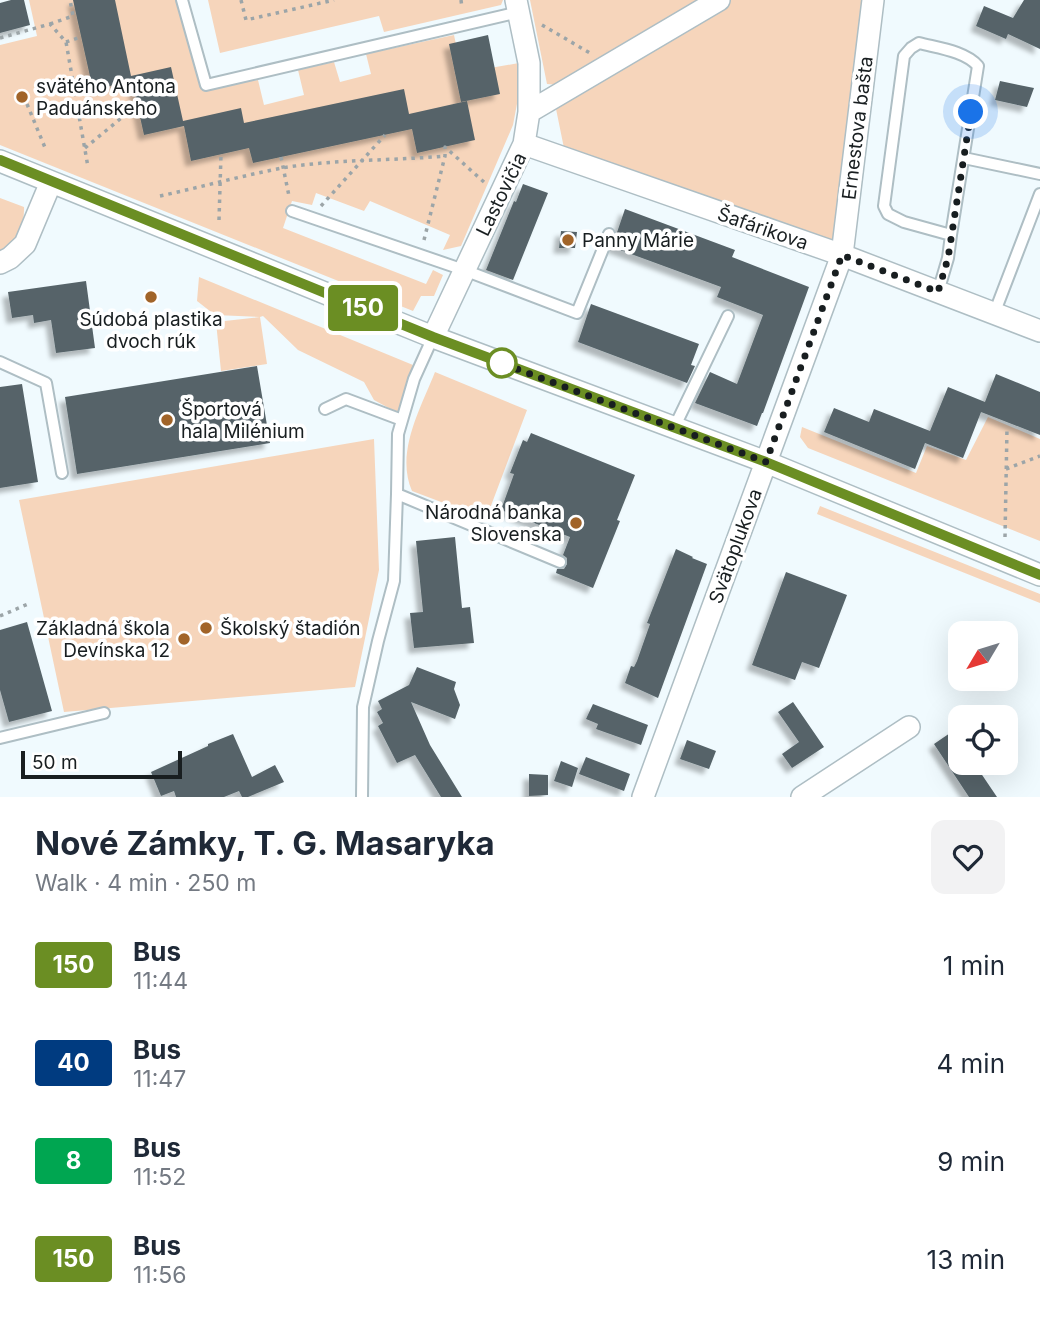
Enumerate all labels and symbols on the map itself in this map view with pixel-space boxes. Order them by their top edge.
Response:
street label: Ernestova bašta [837,55,878,201]
place label: svätého Antona Paduánskeho [36,75,176,120]
marker: svätého Antona Paduánskeho [14,89,30,105]
your location [953,94,988,129]
street label: Lastovičia [471,149,531,240]
street label: Šafárikova [714,202,811,255]
place label: Panny Márie [582,229,694,252]
marker: Panny Márie [560,232,576,248]
line badge: 150 [323,285,403,331]
marker: Súdobá plastika dvoch rúk [143,289,159,305]
place label: Súdobá plastika dvoch rúk [79,308,223,353]
unlabelled marker [487,348,517,378]
place label: Športová hala Milénium [181,398,305,443]
marker: Športová hala Milénium [159,412,175,428]
street label: Svätoplukova [704,486,767,607]
place label: Národná banka Slovenska [425,501,562,546]
marker: Národná banka Slovenska [568,515,584,531]
place label: Základná škola Devínska 12 [36,617,170,662]
place label: Školský štadión [220,617,361,640]
marker: Školský štadión [198,620,214,636]
north arrow [948,621,1018,691]
marker: Základná škola Devínska 12 [176,631,192,647]
scale bar [21,748,182,780]

